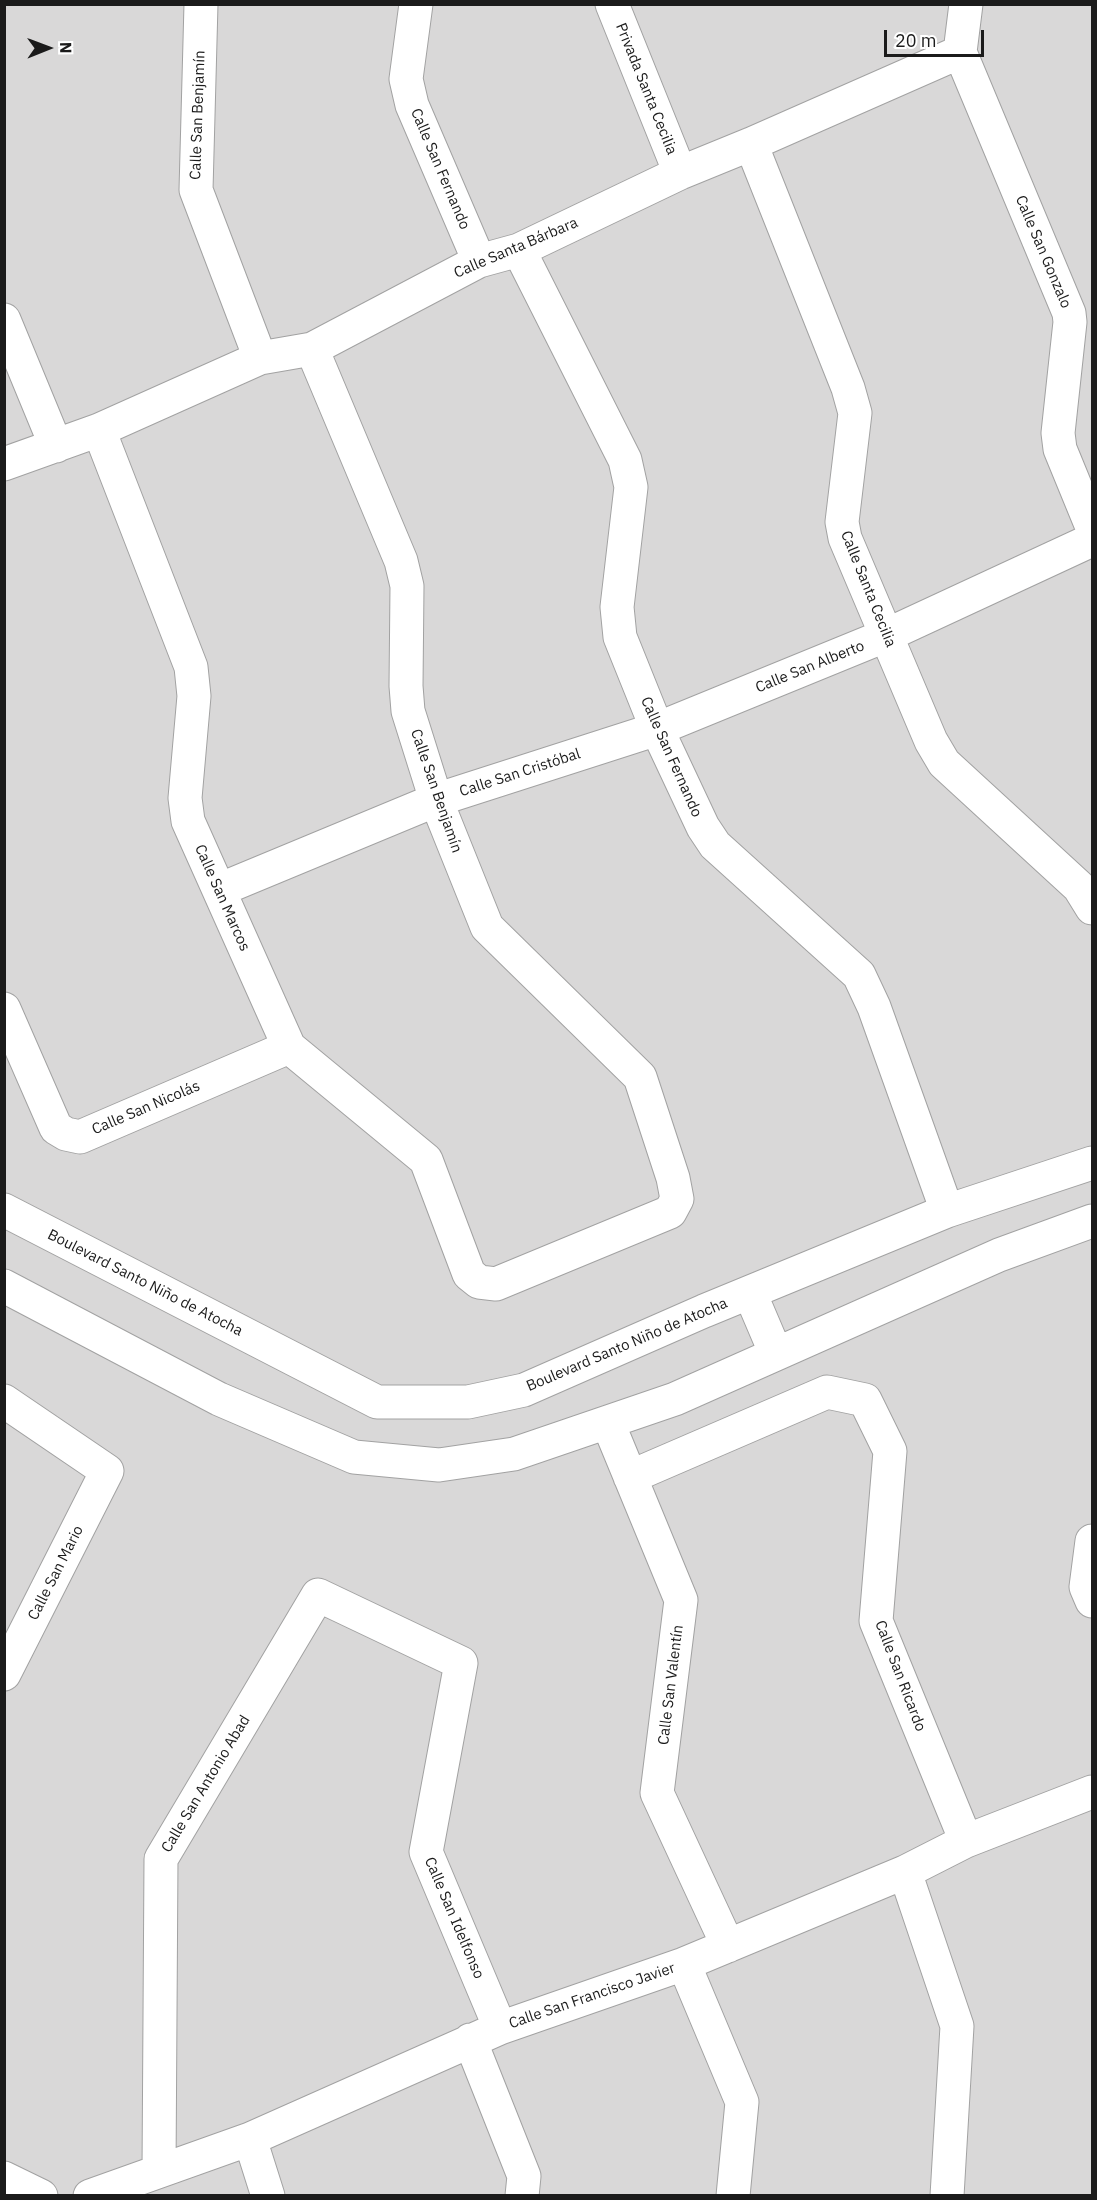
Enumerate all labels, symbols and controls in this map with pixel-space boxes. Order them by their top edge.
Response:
north arrow [18,18,78,78]
scale bar [887,18,988,56]
street label: Privada Santa Cecilia [611,21,681,157]
text: 20 m [895,29,937,52]
text: N [56,42,76,54]
street label: Calle San Benjamín [187,50,209,180]
street label: Calle San Fernando [406,106,474,232]
street label: Calle San Gonzalo [1011,193,1075,311]
street label: Calle Santa Bárbara [451,214,581,282]
street label: Calle Santa Cecilia [836,528,900,650]
street label: Calle San Alberto [753,637,867,697]
street label: Calle San Fernando [636,694,706,820]
street label: Calle San Benjamín [406,727,466,855]
street label: Calle San Cristóbal [457,745,583,801]
street label: Calle San Marcos [190,842,254,954]
street label: Calle San Nicolás [89,1077,203,1139]
street label: Boulevard Santo Niño de Atocha [44,1226,246,1340]
street label: Boulevard Santo Niño de Atocha [524,1294,730,1396]
street label: Calle San Mario [24,1523,88,1623]
street label: Calle San Ricardo [871,1618,929,1734]
street label: Calle San Valentín [655,1624,687,1746]
street label: Calle San Antonio Abad [158,1712,254,1856]
street label: Calle San Idelfonso [420,1854,488,1982]
street label: Calle San Francisco Javier [507,1959,677,2033]

